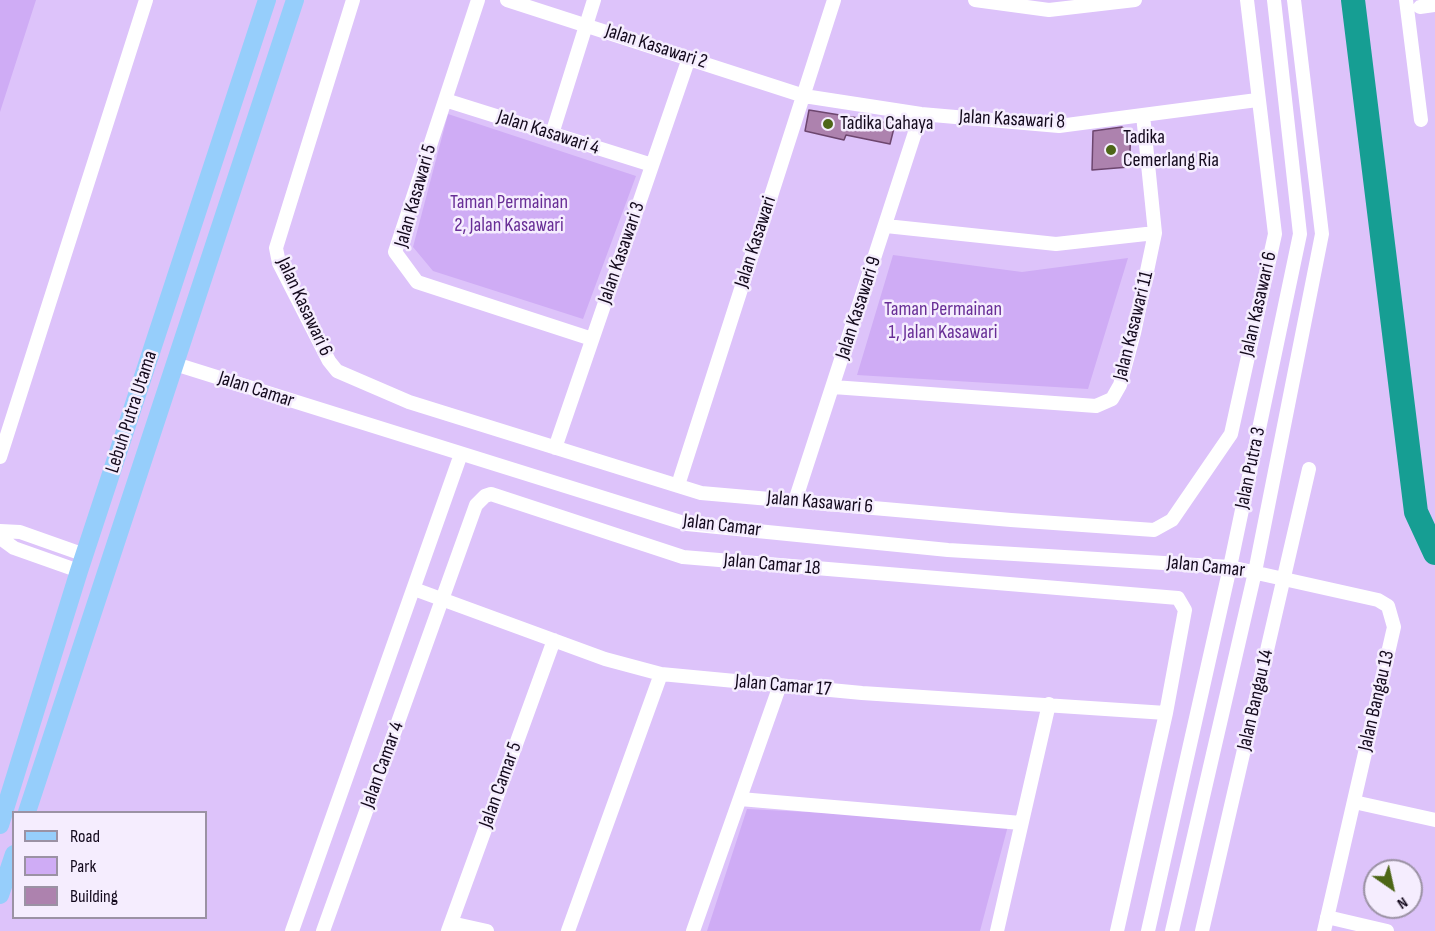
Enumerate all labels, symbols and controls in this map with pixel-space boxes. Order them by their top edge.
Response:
street label: Jalan Kasawari 2 [602,19,710,75]
street label: Jalan Kasawari 4 [494,105,602,161]
street label: Jalan Kasawari 8 [958,105,1066,135]
place label: Tadika Cahaya [840,112,933,136]
marker: Tadika Cahaya [821,117,835,131]
place label: Tadika Cemerlang Ria [1123,126,1219,173]
street label: Jalan Kasawari 5 [390,142,442,250]
marker: Tadika Cemerlang Ria [1104,143,1118,157]
park label: Taman Permainan 2, Jalan Kasawari [450,191,568,238]
street label: Jalan Kasawari [730,193,782,291]
street label: Jalan Kasawari 3 [593,199,651,307]
street label: Jalan Kasawari 6 [1235,249,1283,359]
street label: Jalan Kasawari 6 [271,254,337,360]
street label: Jalan Kasawari 9 [831,254,887,362]
street label: Jalan Kasawari 11 [1109,269,1159,383]
park label: Taman Permainan 1, Jalan Kasawari [884,298,1002,345]
street label: Lebuh Putra Utama [101,348,163,476]
street label: Jalan Camar [215,366,297,414]
street label: Jalan Putra 3 [1231,425,1271,511]
street label: Jalan Kasawari 6 [766,486,874,520]
street label: Jalan Camar [682,509,762,543]
street label: Jalan Camar 18 [723,549,821,581]
street label: Jalan Camar [1166,551,1246,583]
street label: Jalan Bangau 14 [1233,647,1279,753]
street label: Jalan Bangau 13 [1354,648,1400,754]
street label: Jalan Camar 17 [734,670,832,702]
street label: Jalan Camar 4 [356,719,410,811]
street label: Jalan Camar 5 [474,739,528,831]
legend [12,811,207,919]
text: Road [70,826,100,847]
text: Park [70,856,96,877]
north arrow [1363,859,1423,919]
text: Building [70,886,118,907]
text: N [1393,892,1411,913]

